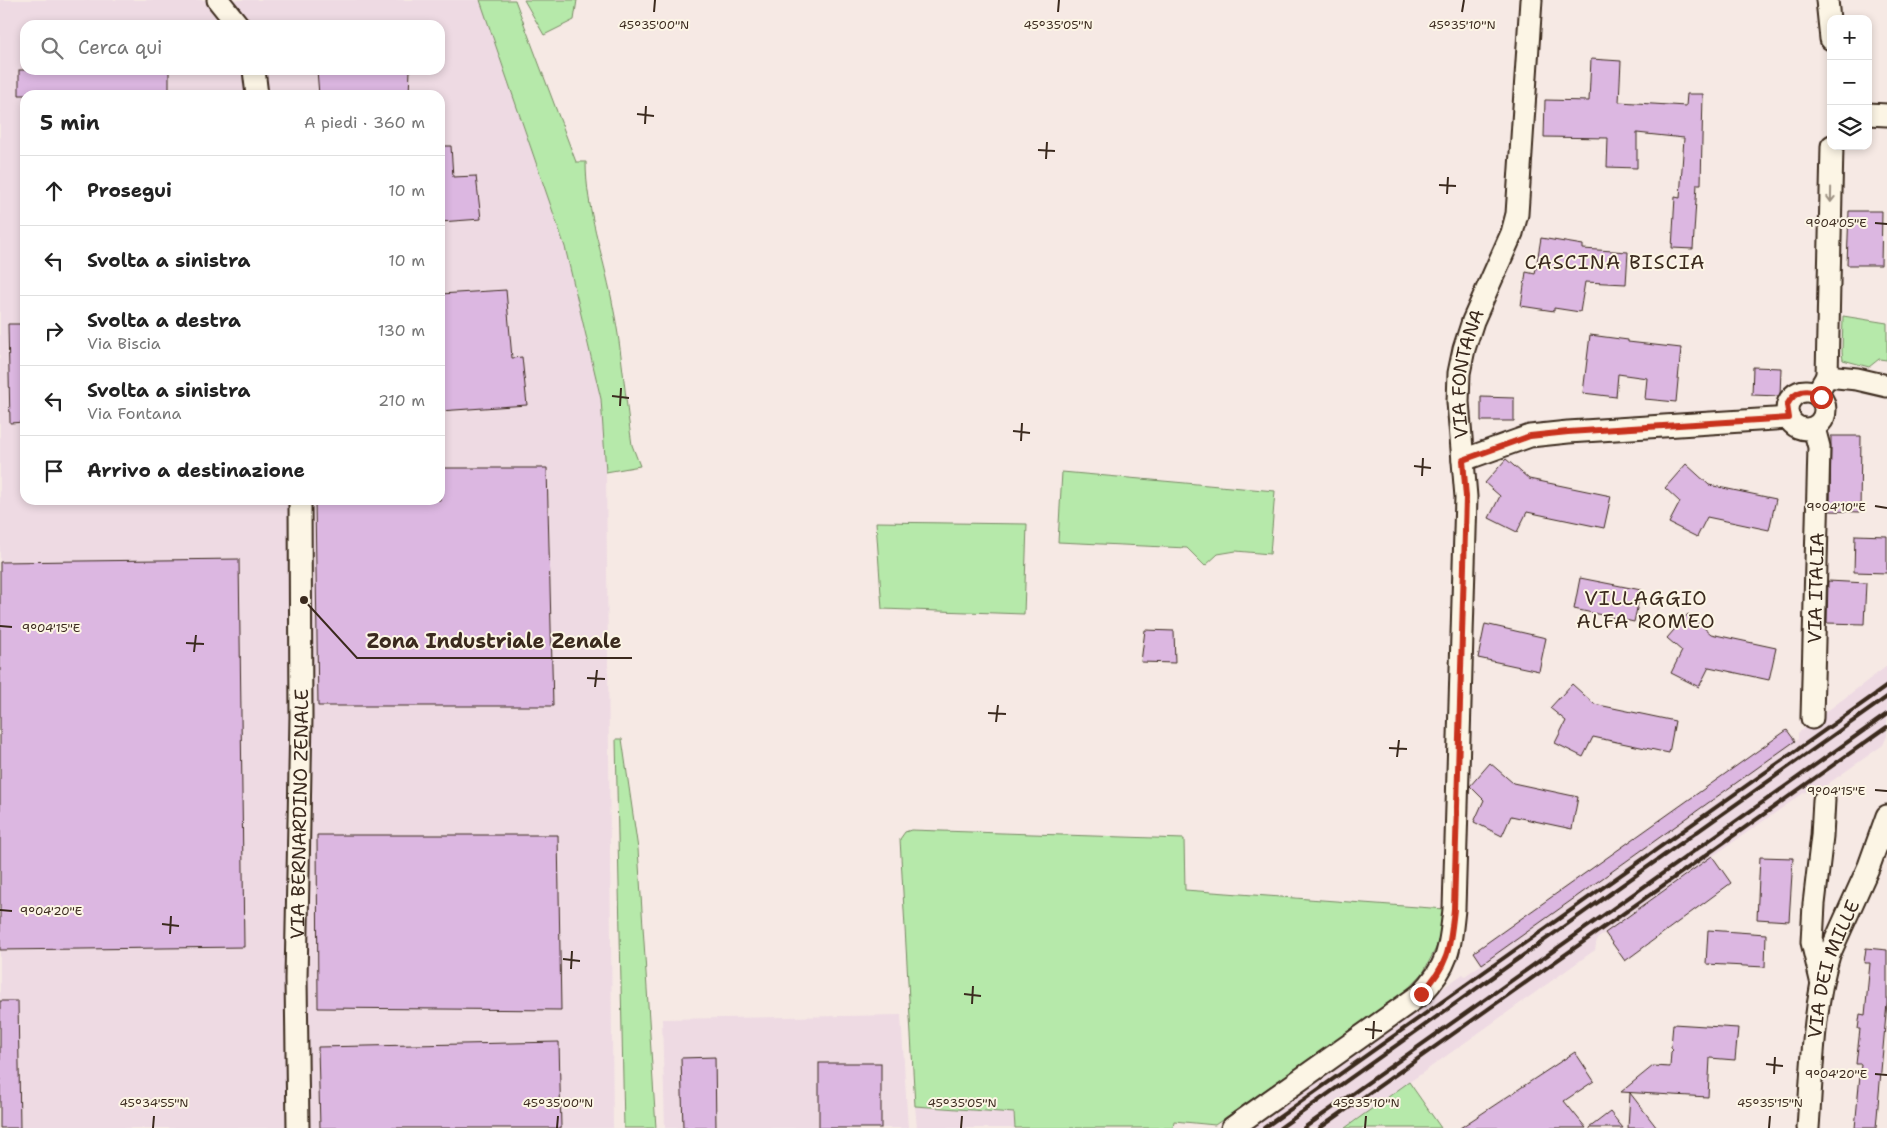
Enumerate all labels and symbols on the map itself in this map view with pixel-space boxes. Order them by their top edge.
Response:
text: 45°35'00"N [619,17,689,33]
text: 45°35'05"N [1023,17,1093,33]
text: 45°35'10"N [1428,17,1496,33]
one-way arrow [1826,186,1836,203]
text: 9°04'05"E [1805,215,1867,231]
district label: CASCINA BISCIA [1524,249,1706,275]
street label: VIA FONTANA [1445,305,1489,440]
route start [1810,386,1833,409]
text: 9°04'10"E [1806,499,1866,515]
street label: VIA ITALIA [1801,532,1829,644]
district label: VILLAGGIO ALFA ROMEO [1576,585,1716,634]
text: 9°04'15"E [22,620,80,636]
callout: Zona Industriale Zenale [357,623,632,658]
text: Zona Industriale Zenale [367,628,621,654]
street label: VIA BERNARDINO ZENALE [284,689,314,940]
text: 9°04'15"E [1807,783,1865,799]
street label: VIA DEI MILLE [1802,895,1865,1040]
text: 9°04'20"E [20,903,82,919]
route end [1410,983,1433,1006]
text: 9°04'20"E [1805,1066,1867,1082]
text: 45°34'55"N [120,1095,188,1111]
text: 45°35'00"N [523,1095,593,1111]
text: 45°35'05"N [927,1095,997,1111]
text: 45°35'10"N [1332,1095,1400,1111]
text: 45°35'15"N [1737,1095,1803,1111]

